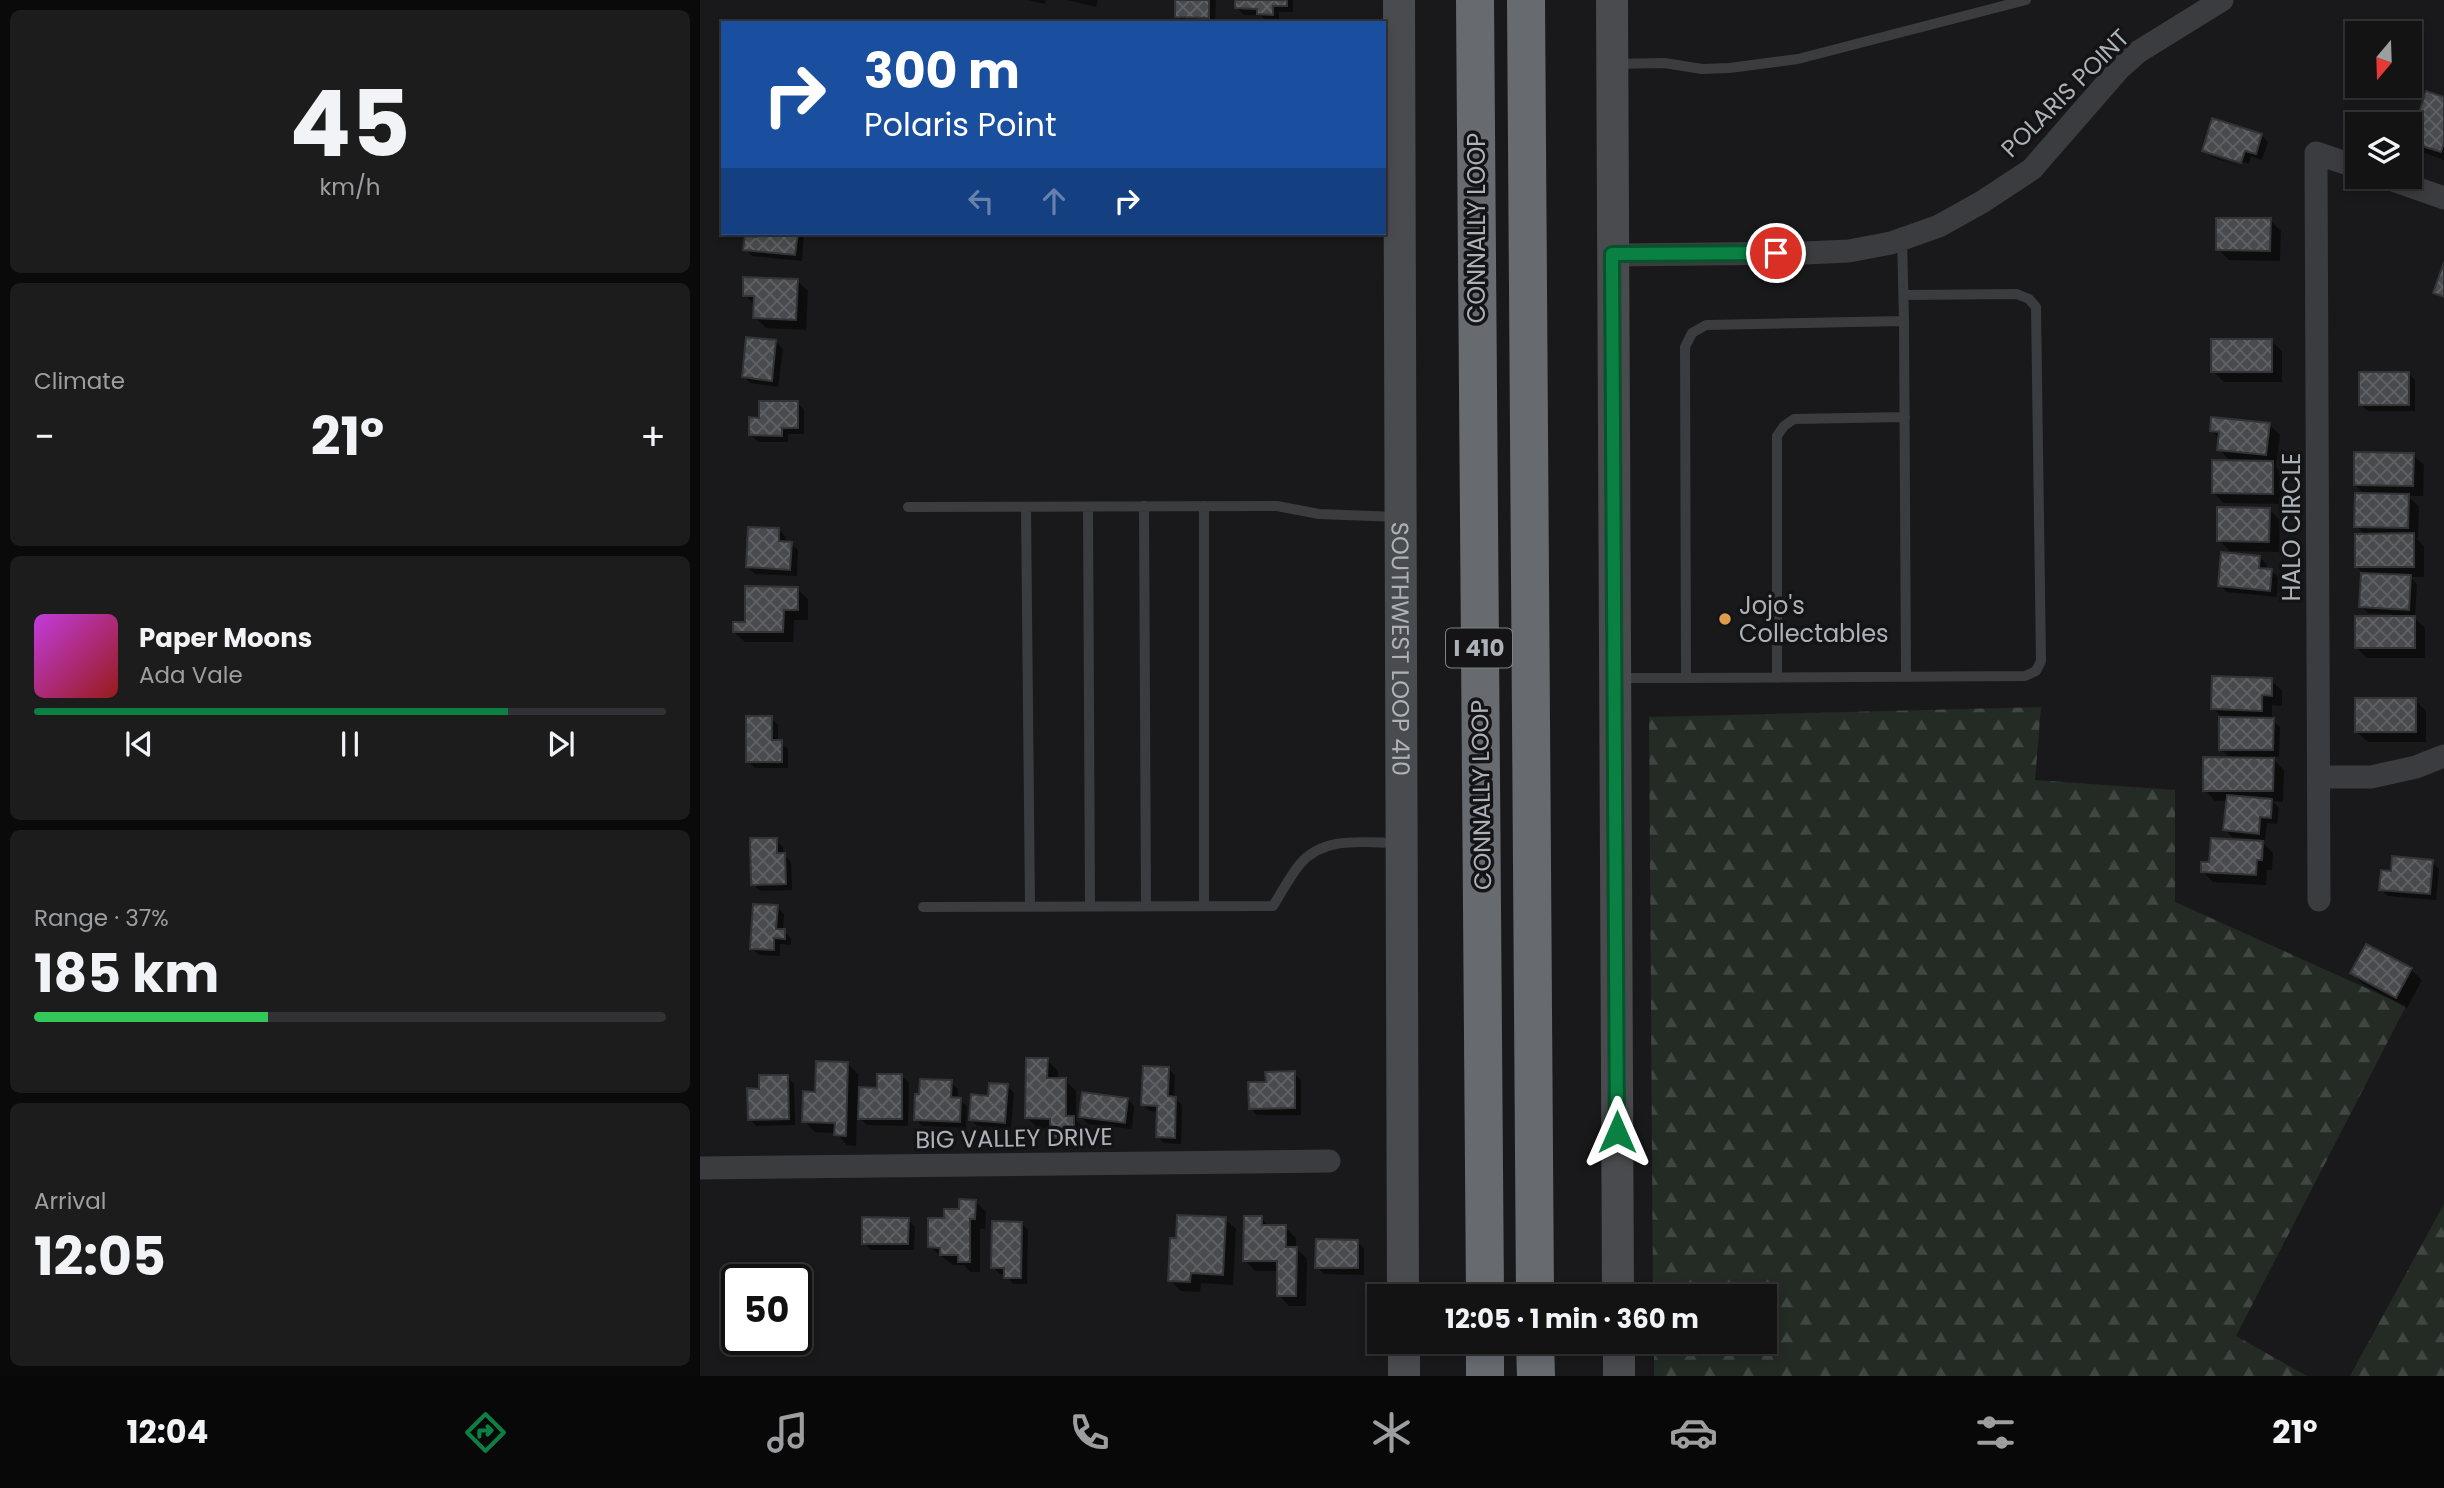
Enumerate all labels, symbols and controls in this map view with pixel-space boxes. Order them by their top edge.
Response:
north arrow [2345,21,2422,98]
map controls [2345,21,2422,189]
street label: POLARIS POINT [1994,22,2136,164]
text: 300 m [864,37,1020,105]
icon: right [749,49,840,140]
text: 45 [290,60,410,188]
text: Polaris Point [864,102,1057,147]
button: layers [2345,112,2422,189]
street label: CONNALLY LOOP [1460,133,1493,323]
text: km/h [319,171,381,203]
icon: left [962,182,1000,220]
icon: ahead [1035,182,1073,220]
icon: right [1108,182,1146,220]
pin [1746,223,1806,283]
icon: arrive [1757,234,1795,272]
text: Climate [34,365,125,397]
text: 21° [311,400,384,473]
text: − [34,410,55,463]
text: + [640,410,666,463]
street label: HALO CIRCLE [2275,453,2308,601]
street label: SOUTHWEST LOOP 410 [1384,522,1418,776]
place label: Jojo's Collectables [1739,589,1889,650]
marker: Jojo's Collectables [1717,611,1733,627]
text: Paper Moons [139,620,312,656]
road number: I 410 [1446,628,1512,668]
text: Ada Vale [139,659,243,691]
street label: CONNALLY LOOP [1463,699,1499,891]
icon: previous [120,725,158,763]
icon: pause [331,725,369,763]
icon: next [542,725,580,763]
text: Range · 37% [34,902,169,934]
text: 185 km [34,937,219,1010]
position arrow [1580,1095,1654,1169]
street label: BIG VALLEY DRIVE [915,1120,1113,1156]
text: Arrival [34,1185,106,1217]
text: 12:05 [34,1220,166,1293]
speed limit sign: 50 [721,1264,812,1355]
text: 12:05 · 1 min · 360 m [1445,1301,1699,1337]
icon: directions [461,1408,510,1457]
icon: music [763,1408,812,1457]
icon: phone [1065,1408,1114,1457]
icon: climate [1367,1408,1416,1457]
icon: car [1669,1408,1718,1457]
icon: filters [1971,1408,2020,1457]
text: 12:04 [126,1409,208,1454]
text: 21° [2272,1409,2317,1454]

